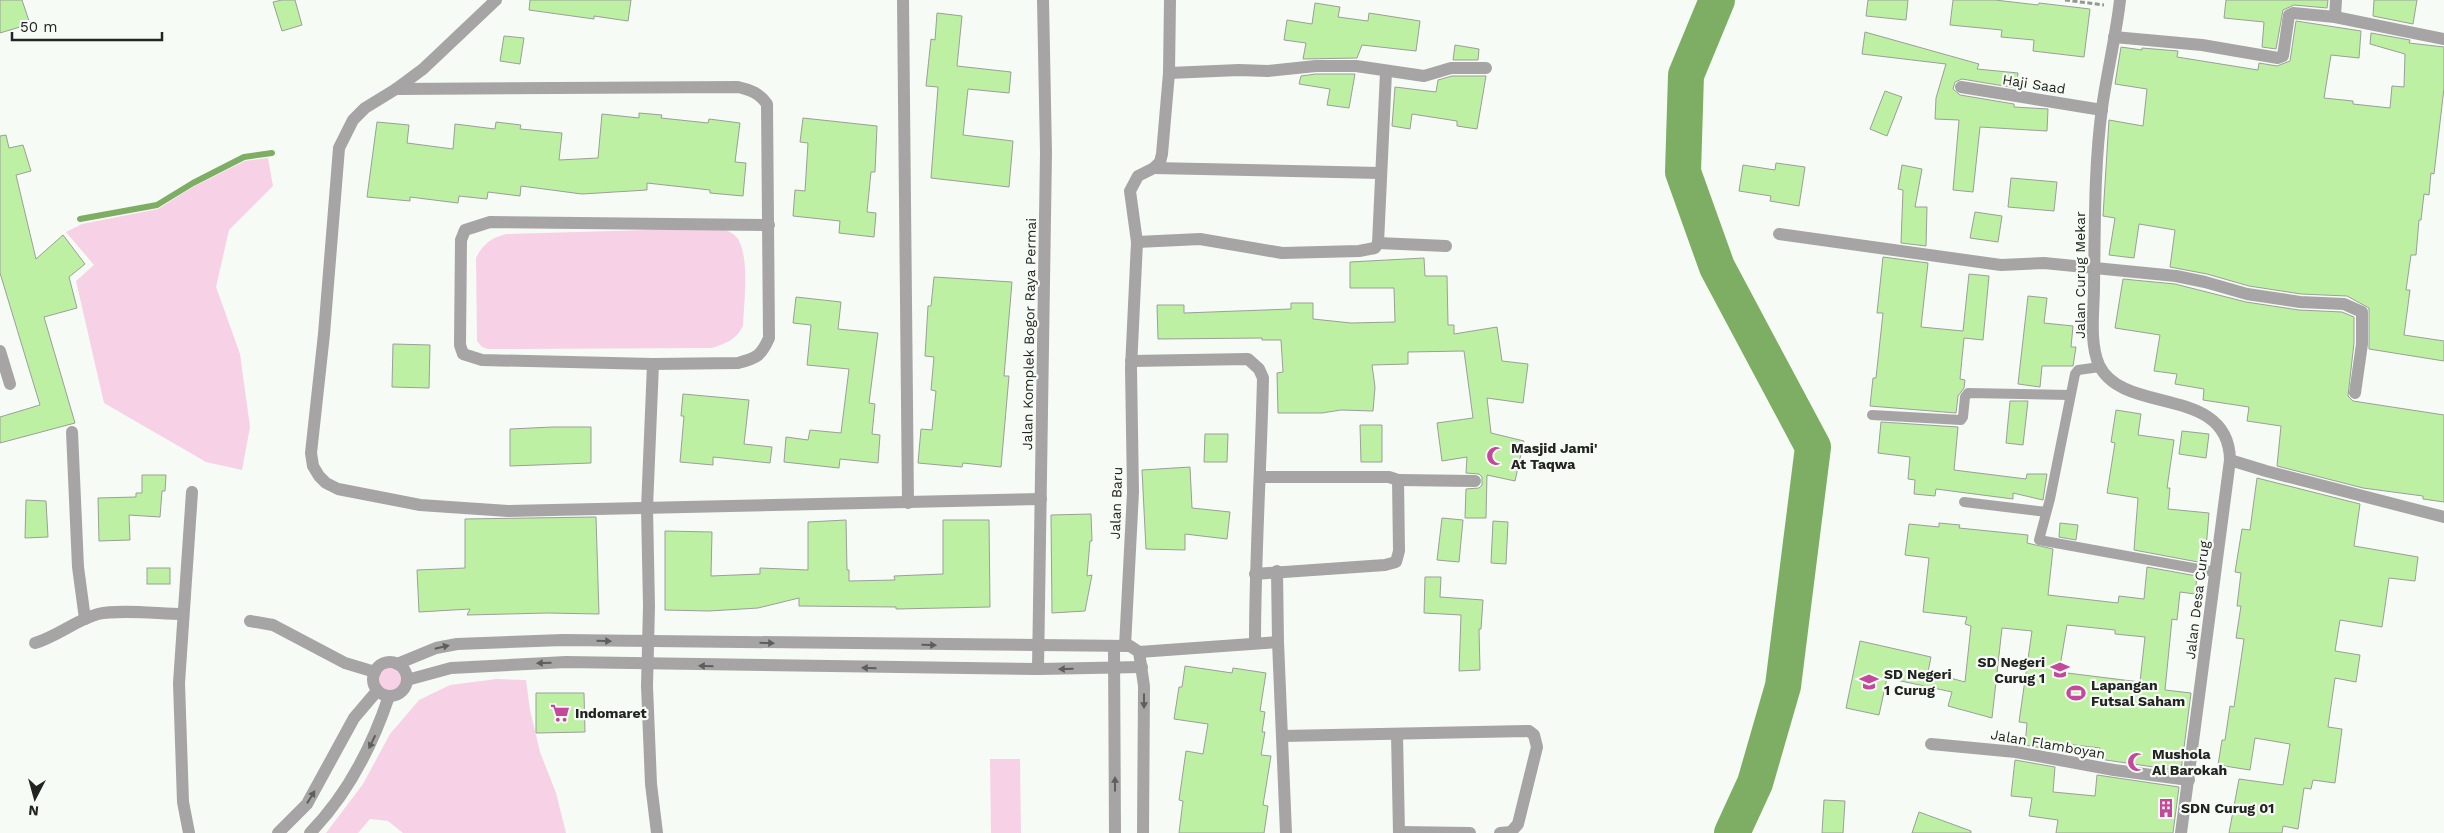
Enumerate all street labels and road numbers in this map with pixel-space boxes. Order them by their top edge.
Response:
street label: Haji Saad [2001,71,2067,97]
street label: Jalan Curug Mekar [2072,211,2088,339]
street label: Jalan Komplek Bogor Raya Permai [1019,218,1039,450]
street label: Jalan Baru [1107,466,1125,540]
street label: Jalan Desa Curug [2182,539,2212,660]
street label: Jalan Flamboyan [1990,726,2106,762]

